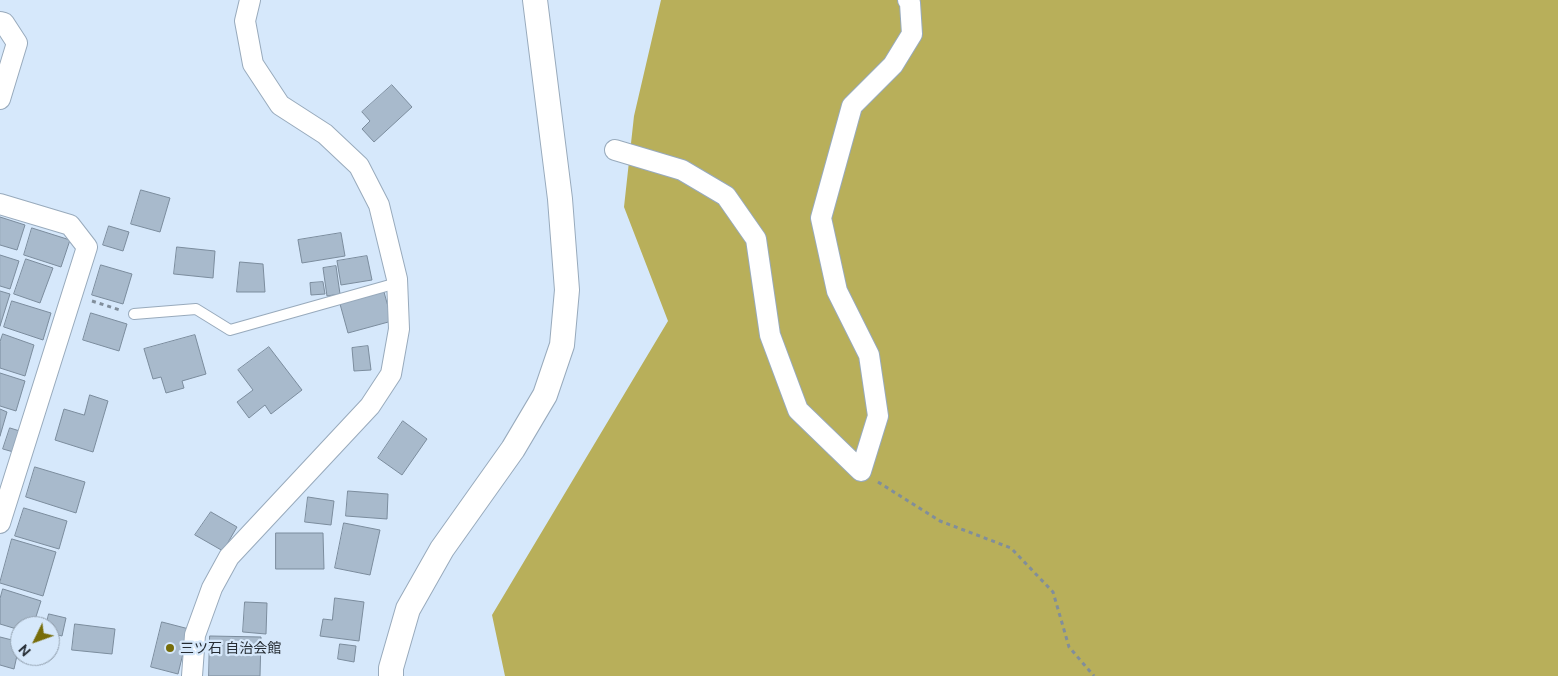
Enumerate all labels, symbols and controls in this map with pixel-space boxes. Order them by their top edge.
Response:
north arrow [10,616,60,666]
place label: 三ツ石 自治会館 [180,640,281,656]
text: N [15,641,34,660]
marker: 三ツ石 自治会館 [164,642,176,654]

